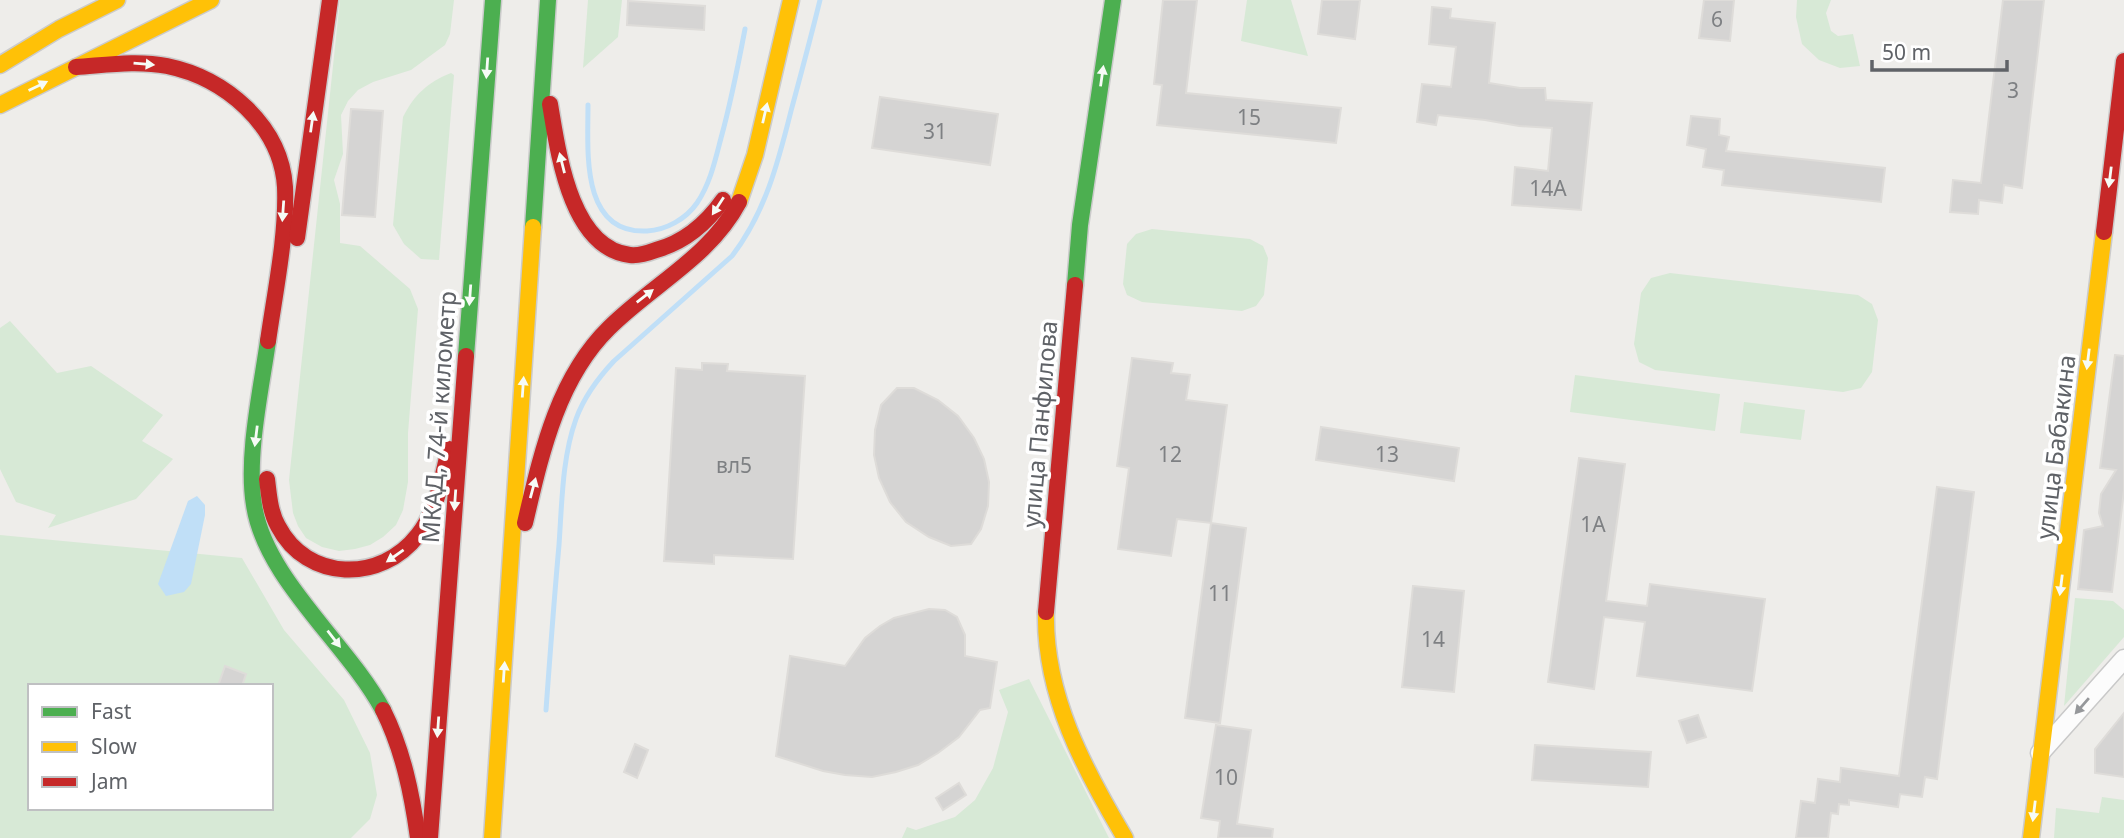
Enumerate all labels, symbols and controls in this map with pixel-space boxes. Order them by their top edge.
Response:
house number: 6 [1711,5,1723,33]
scale bar [1872,28,2007,72]
text: 50 m [1882,38,1931,66]
one-way arrow [481,57,492,79]
one-way arrow [133,59,155,70]
one-way arrow [1097,65,1108,87]
house number: 3 [2007,76,2019,104]
one-way arrow [28,80,48,92]
one-way arrow [760,102,771,124]
house number: 15 [1237,103,1261,131]
one-way arrow [307,111,318,133]
house number: 31 [923,117,947,145]
one-way arrow [556,152,567,174]
one-way arrow [2104,167,2115,189]
house number: 14А [1529,174,1567,202]
one-way arrow [712,197,725,216]
one-way arrow [278,200,289,222]
one-way arrow [464,284,475,306]
one-way arrow [636,289,654,303]
street label: МКАД, 74-й километр [413,290,463,544]
street label: улица Панфилова [1014,319,1064,529]
one-way arrow [2083,348,2094,370]
street label: улица Бабакина [2027,353,2083,541]
one-way arrow [518,376,529,398]
one-way arrow [250,425,261,447]
house number: 12 [1158,440,1182,468]
house number: 13 [1375,440,1399,468]
house number: вл5 [716,451,752,479]
one-way arrow [529,477,539,498]
one-way arrow [449,489,460,511]
house number: 1А [1580,510,1606,538]
one-way arrow [386,549,404,563]
one-way arrow [2055,574,2066,596]
house number: 11 [1208,579,1232,607]
house number: 14 [1421,625,1445,653]
one-way arrow [327,630,341,648]
one-way arrow [499,661,510,683]
legend [28,684,273,810]
text: Fast [91,697,132,725]
one-way arrow [2075,698,2090,715]
one-way arrow [432,716,443,738]
text: Slow [91,732,137,760]
house number: 10 [1214,763,1238,791]
text: Jam [89,767,128,795]
one-way arrow [2028,800,2039,822]

